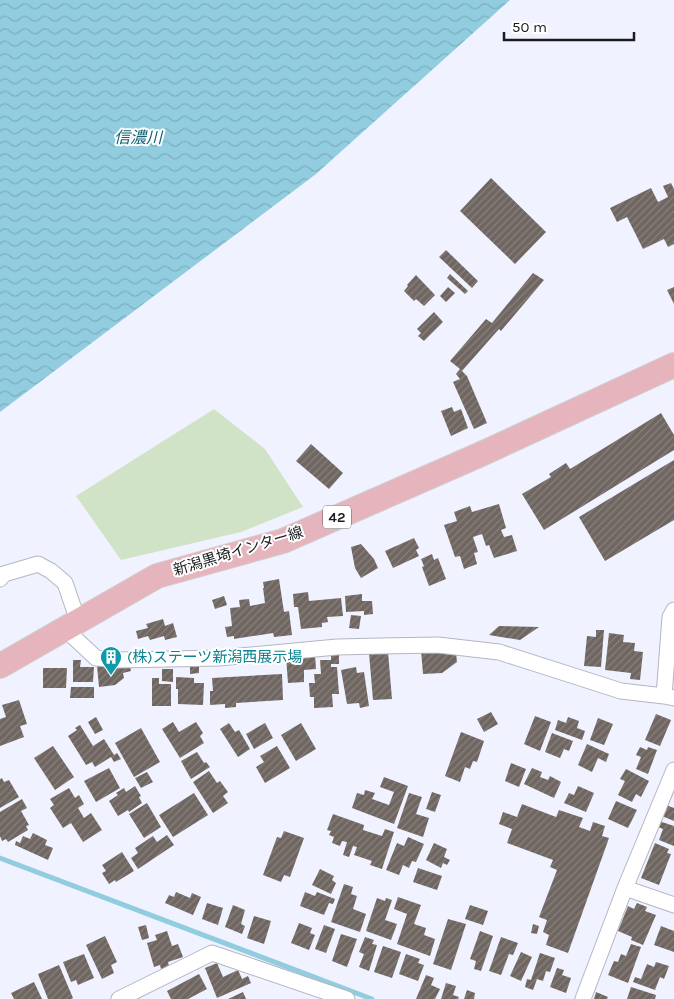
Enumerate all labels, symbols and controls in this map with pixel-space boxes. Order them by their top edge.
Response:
scale bar [504,10,634,42]
text: 50 m [512,18,547,36]
water label: 信濃川 [114,128,164,147]
road number: 42 [323,506,351,528]
street label: 新潟黒埼インター線 [171,523,305,579]
building icon: (株)ステーツ新潟西展示場 [99,645,123,676]
place label: (株)ステーツ新潟西展示場 [127,648,302,666]

